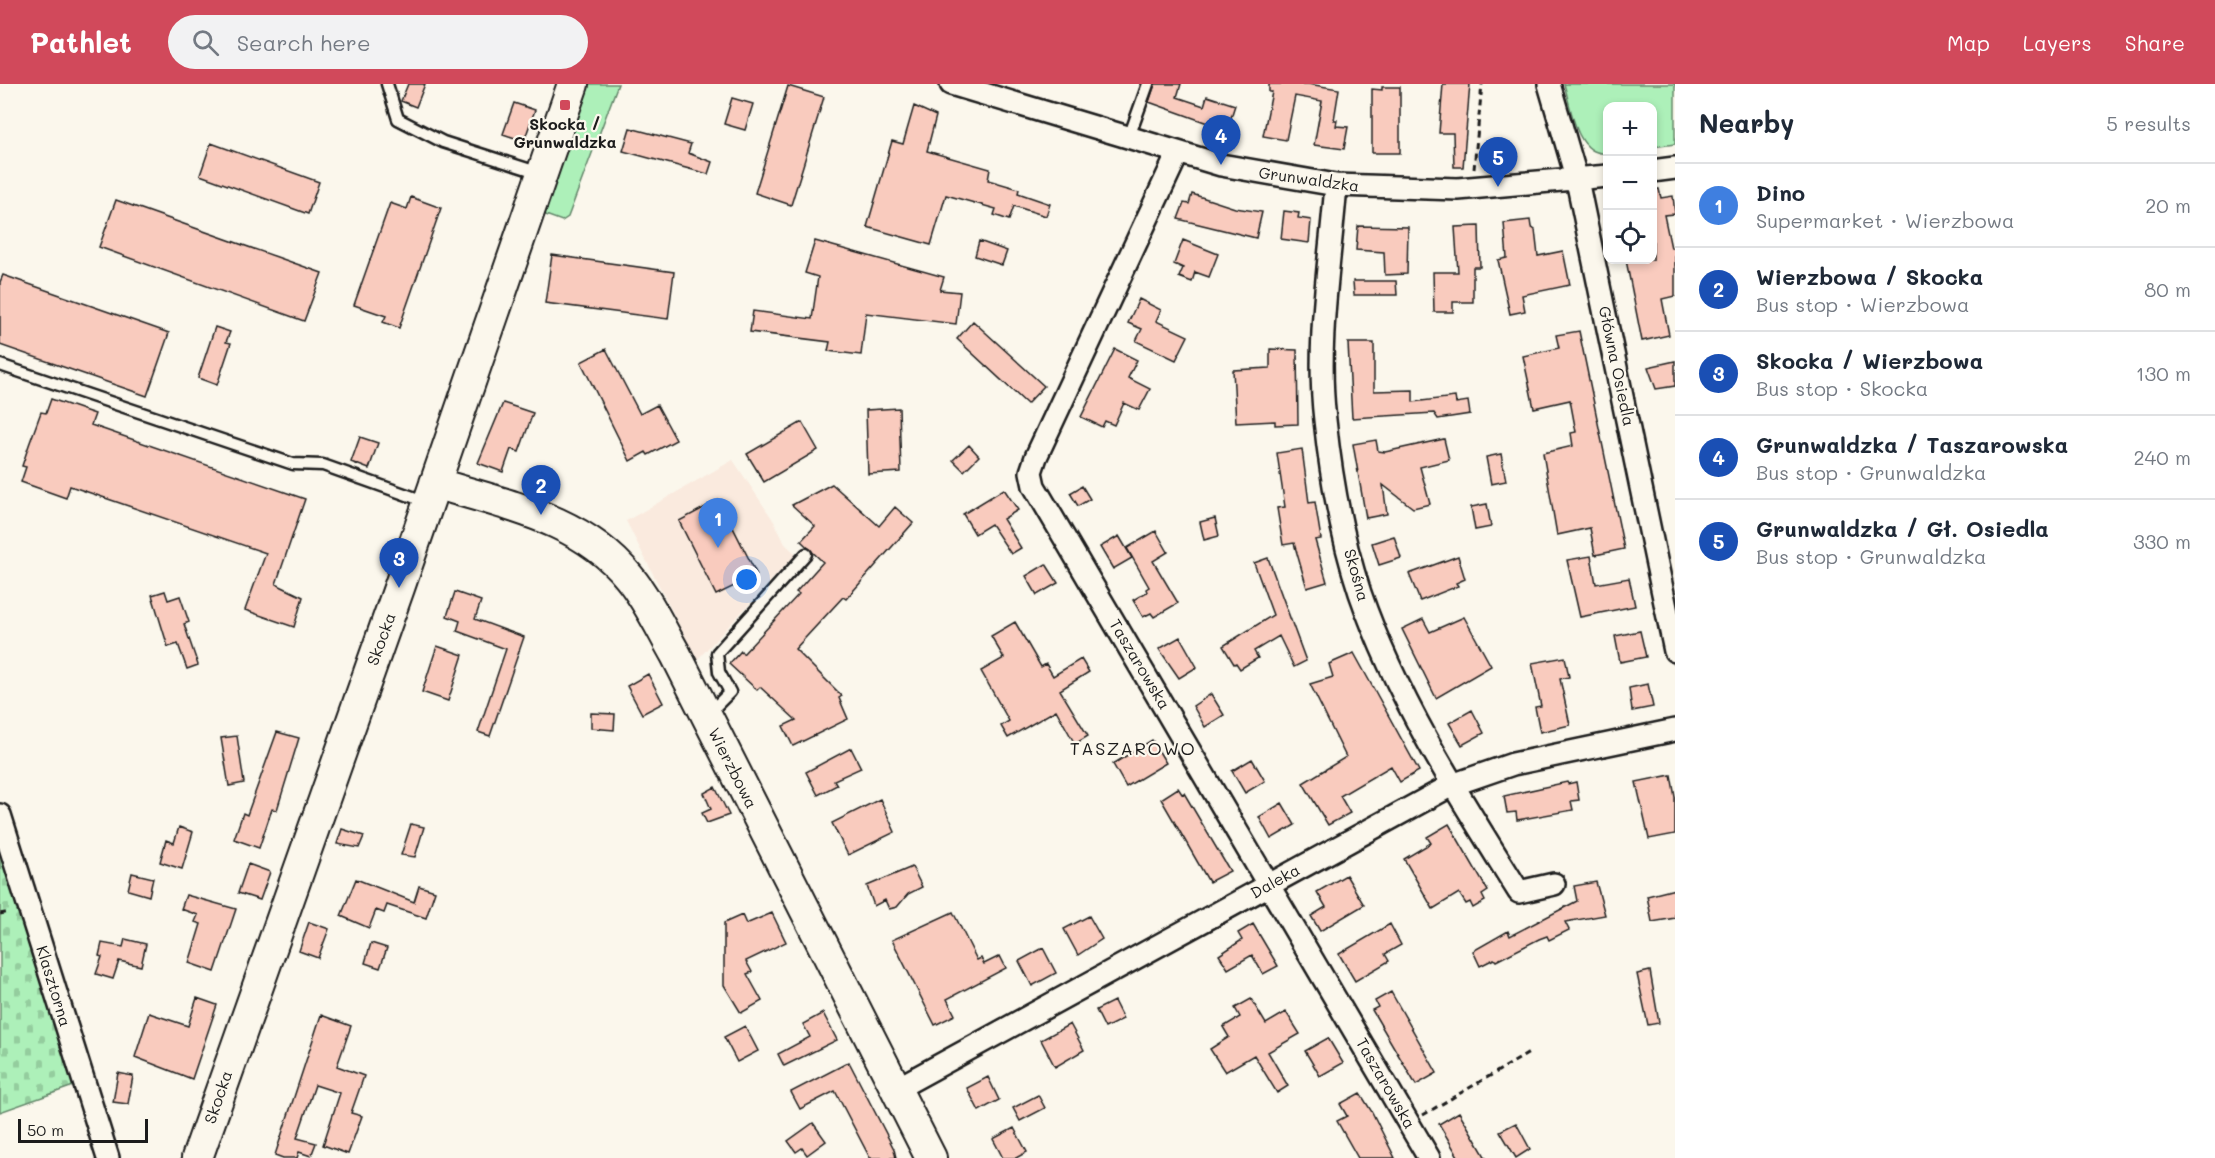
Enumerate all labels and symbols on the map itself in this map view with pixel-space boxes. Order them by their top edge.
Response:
marker: Skocka / Grunwaldzka [558,98,572,112]
place label: Skocka / Grunwaldzka [513,113,617,152]
pin: 4 [1202,116,1240,165]
pin: 5 [1478,138,1518,187]
street label: Grunwaldzka [1257,161,1361,196]
street label: Główna Osiedla [1595,304,1640,428]
pin: 2 [522,466,560,515]
pin: 1 [698,498,738,548]
pin: 3 [380,538,418,588]
street label: Skośna [1340,546,1375,604]
your location [732,565,761,594]
street label: Skocka [361,609,400,668]
street label: Taszarowska [1105,615,1176,713]
street label: Wierzbowa [704,724,763,812]
district label: TASZAROWO [1070,736,1196,760]
street label: Daleka [1246,858,1303,903]
street label: Klasztorna [32,943,77,1029]
street label: Taszarowska [1352,1033,1421,1132]
street label: Skocka [199,1067,236,1126]
scale bar [18,1116,148,1144]

